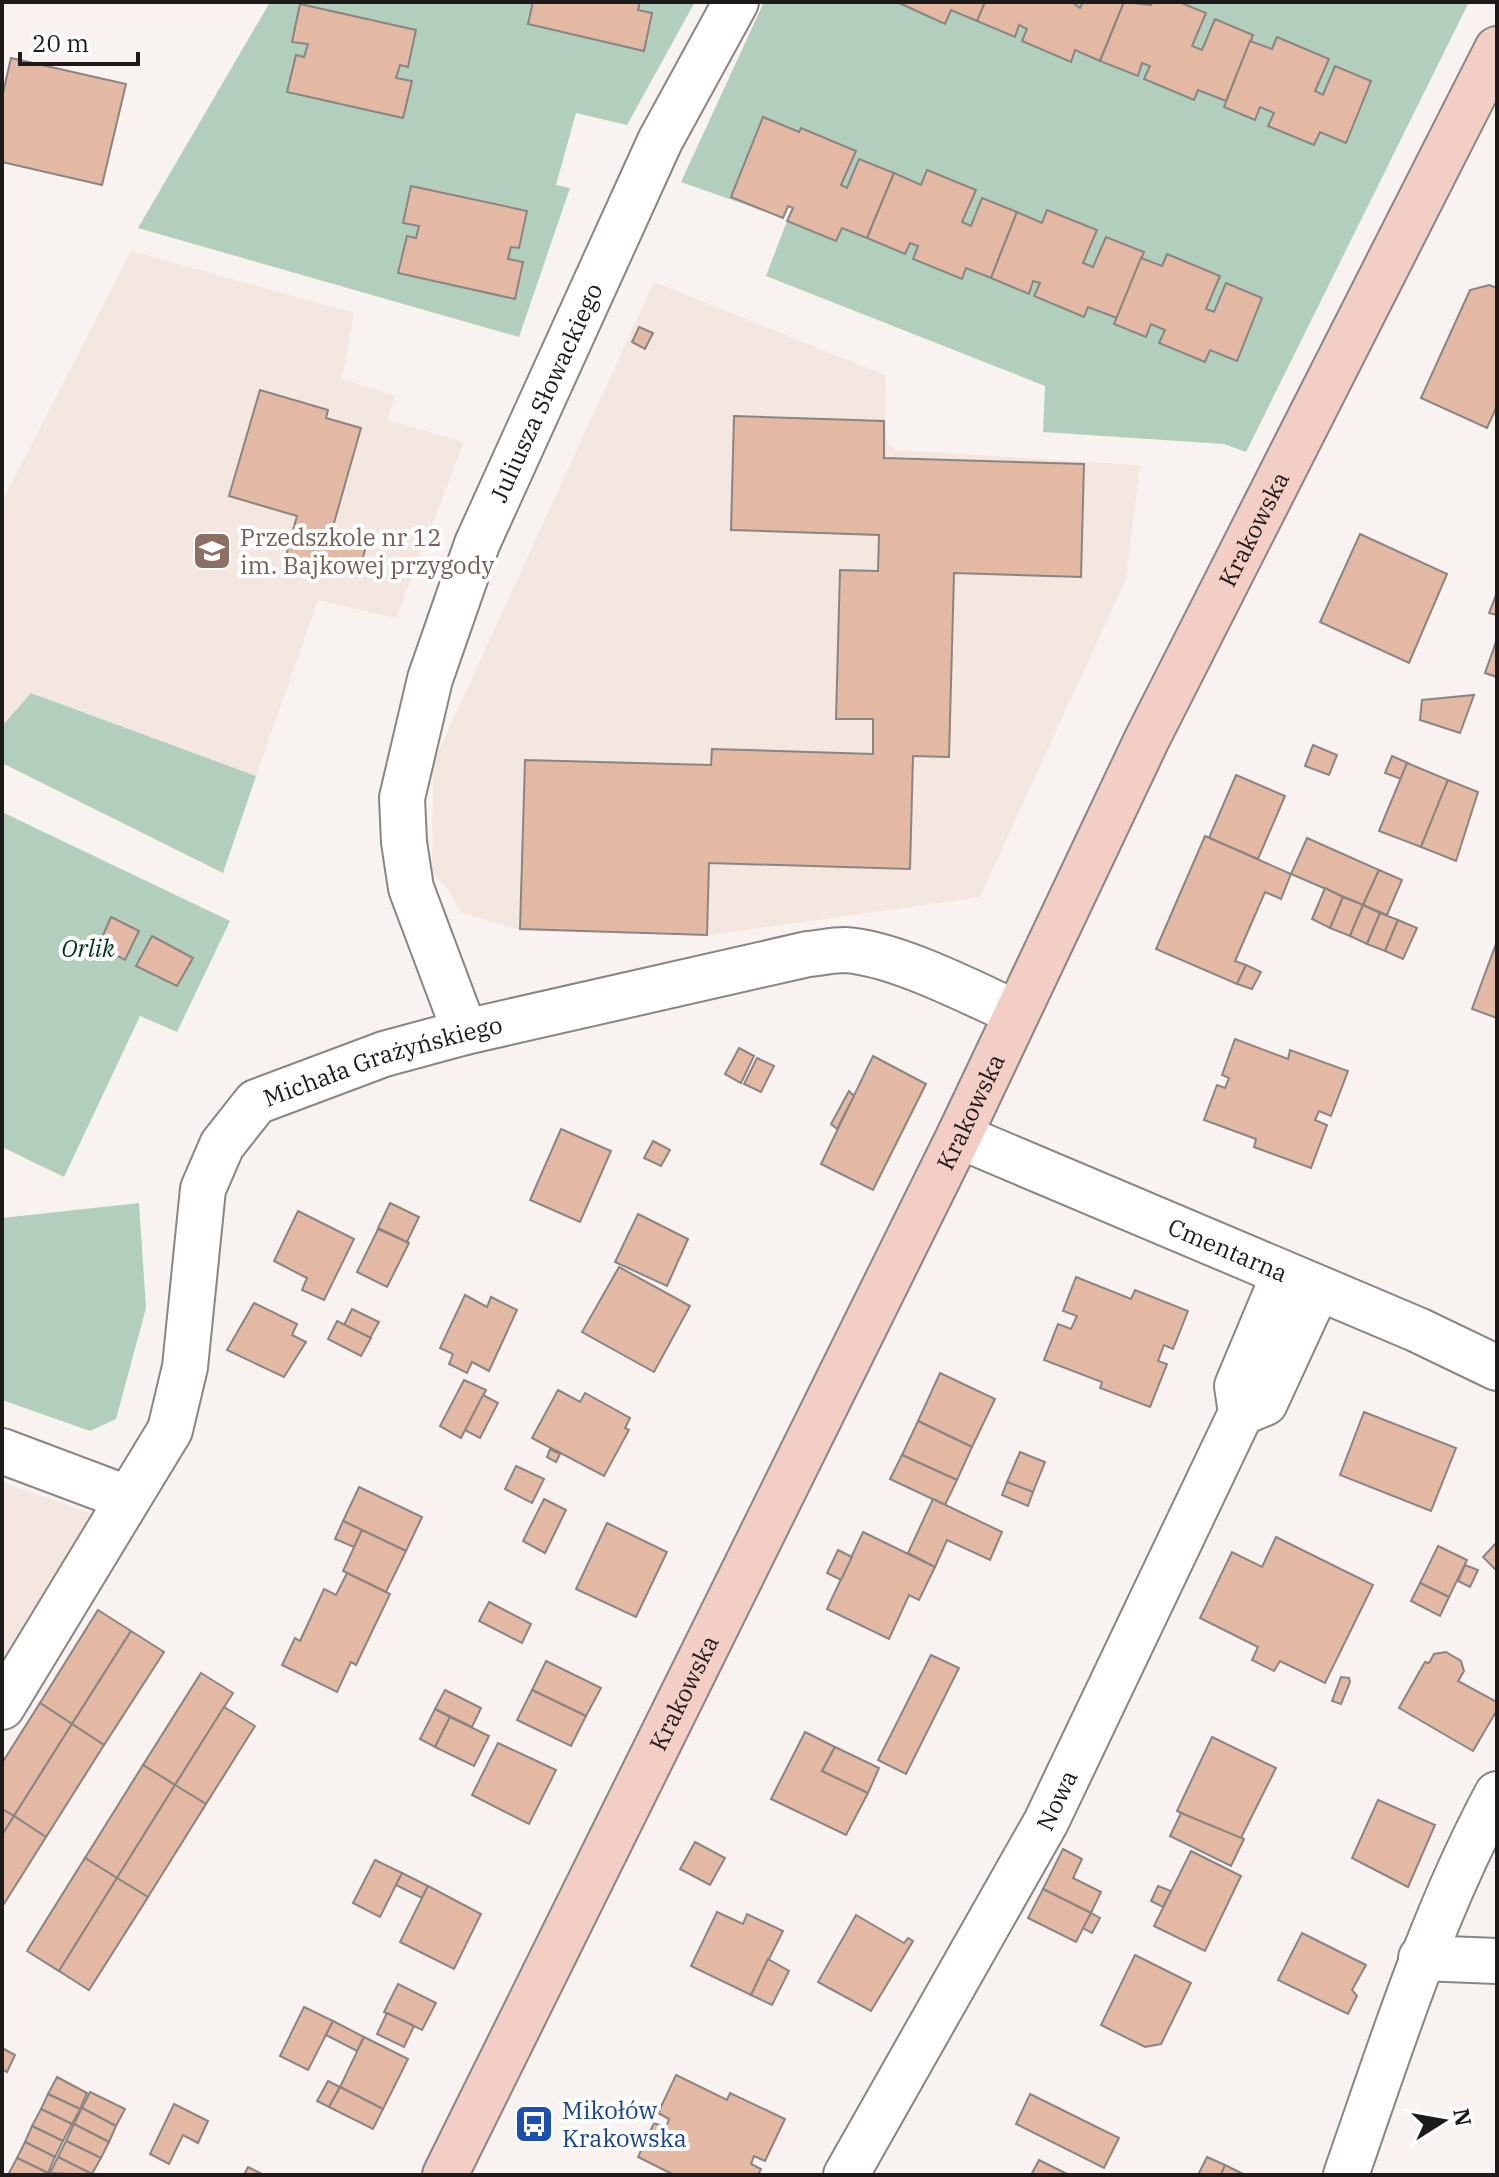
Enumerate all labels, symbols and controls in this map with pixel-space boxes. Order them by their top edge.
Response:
scale bar [20,16,138,66]
text: 20 m [32,27,89,59]
street label: Juliusza Słowackiego [482,278,609,507]
street label: Krakowska [1211,466,1296,592]
place label: Przedszkole nr 12 im. Bajkowej przygody [240,521,494,581]
school or university icon: Przedszkole nr 12 im. Bajkowej przygody [191,530,233,572]
park label: Orlik [61,932,115,964]
street label: Michała Grażyńskiego [259,1008,505,1114]
street label: Krakowska [929,1048,1012,1175]
street label: Cmentarna [1163,1210,1293,1289]
street label: Krakowska [642,1630,726,1756]
street label: Nowa [1028,1765,1085,1836]
north arrow [1403,2081,1483,2161]
place label: Mikołów Krakowska [562,2094,687,2154]
bus stop icon: Mikołów Krakowska [513,2103,555,2145]
text: N [1447,2106,1479,2128]

